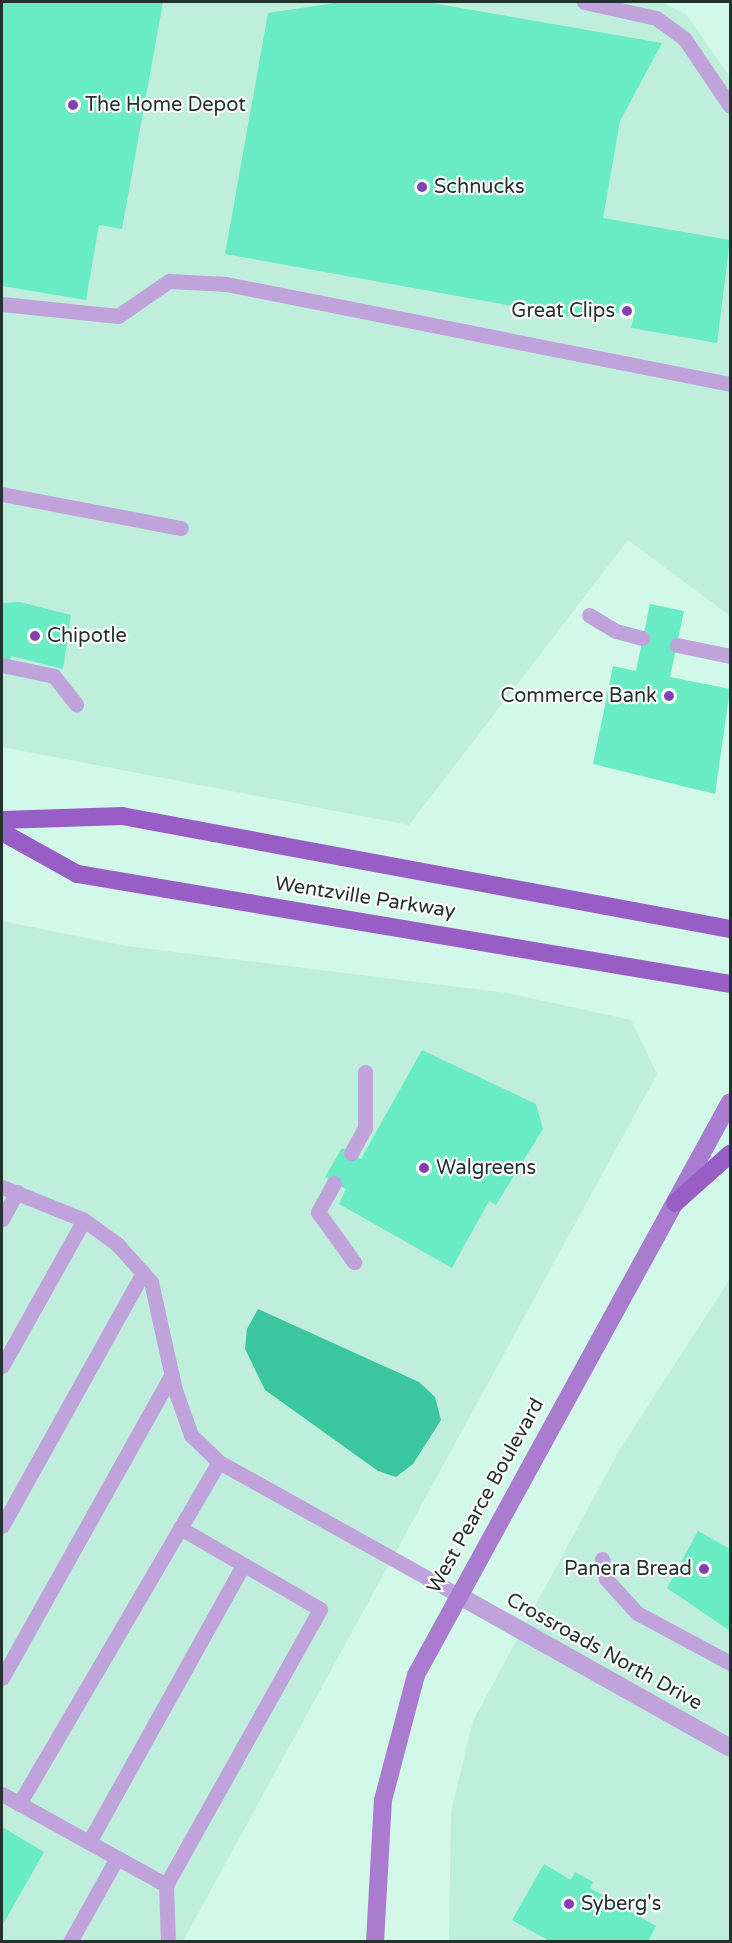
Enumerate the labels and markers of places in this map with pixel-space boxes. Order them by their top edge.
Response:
place label: The Home Depot [85,93,246,117]
marker: The Home Depot [66,98,80,112]
place label: Schnucks [434,175,524,199]
marker: Schnucks [415,180,429,194]
place label: Great Clips [511,299,615,323]
marker: Great Clips [620,304,634,318]
place label: Chipotle [47,624,127,648]
marker: Chipotle [28,629,42,643]
place label: Commerce Bank [501,684,657,708]
marker: Commerce Bank [662,689,676,703]
place label: Walgreens [436,1156,536,1180]
marker: Walgreens [417,1161,431,1175]
place label: Panera Bread [564,1557,692,1581]
marker: Panera Bread [697,1562,711,1576]
place label: Syberg's [581,1892,661,1916]
marker: Syberg's [562,1897,576,1911]

